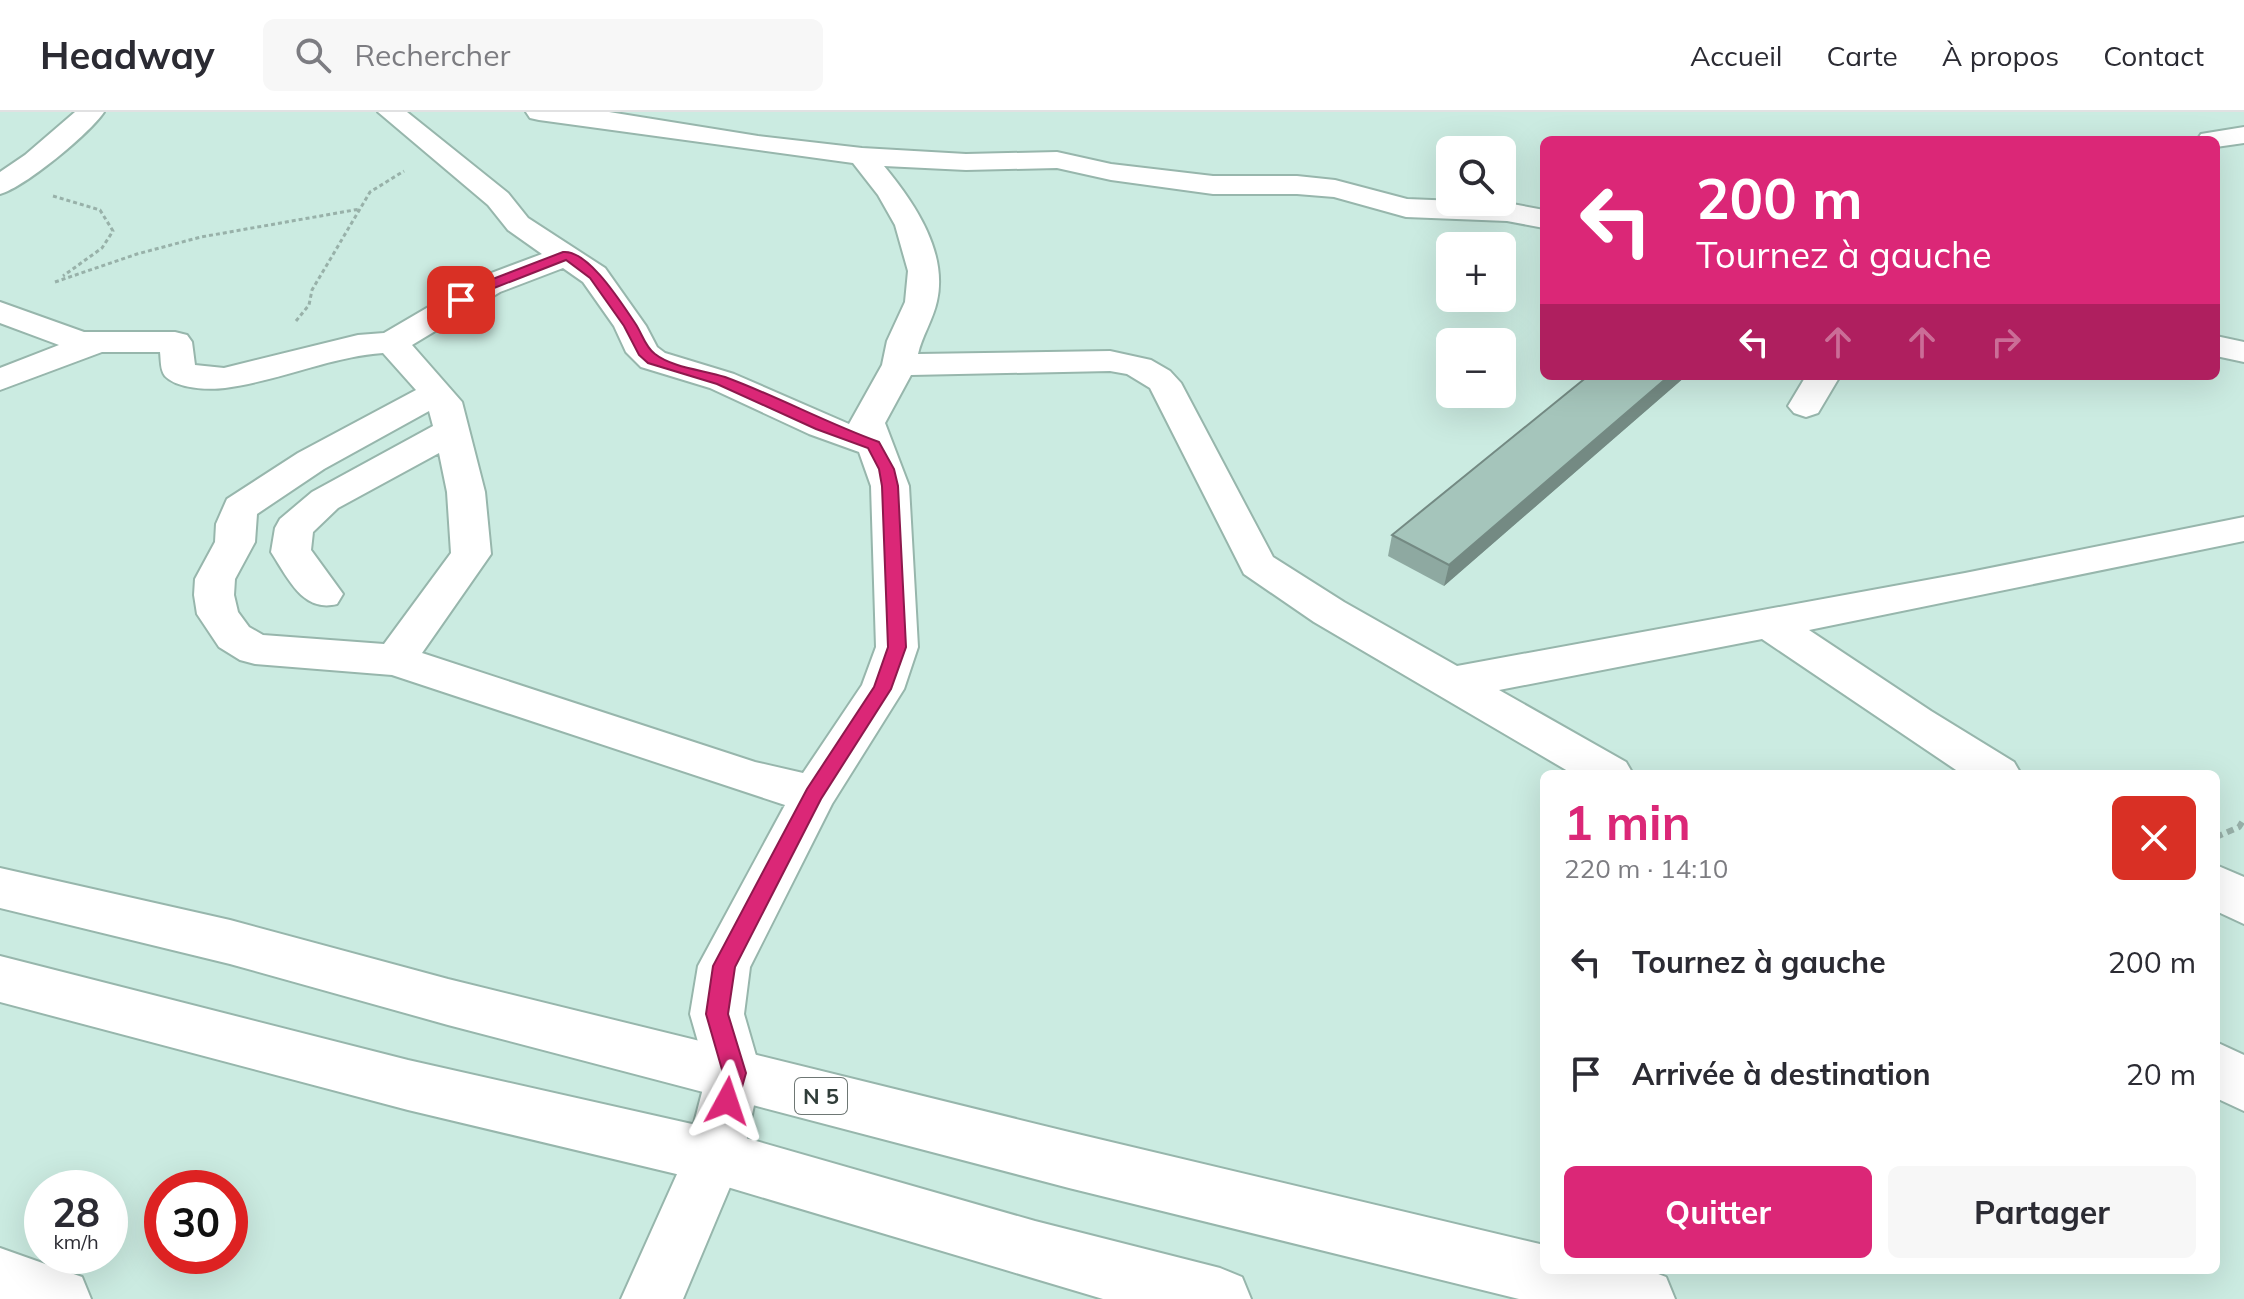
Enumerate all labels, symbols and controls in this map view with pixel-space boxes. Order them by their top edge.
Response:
search box [263,19,823,91]
text: Headway [40,31,215,79]
icon: search [291,33,335,77]
text: Rechercher [355,36,510,74]
text: Accueil [1690,38,1783,73]
text: Carte [1827,38,1898,73]
text: À propos [1942,38,2059,73]
text: Contact [2103,38,2204,73]
map controls [1436,136,1516,408]
button: search [1436,136,1516,216]
text: 200 m [1696,163,1863,233]
icon: left [1564,168,1668,272]
button: + [1436,232,1516,312]
text: Tournez à gauche [1696,232,1992,277]
pin [427,266,495,334]
icon: arrive [439,278,483,322]
icon: left [1732,320,1776,364]
icon: ahead [1816,320,1860,364]
icon: ahead [1900,320,1944,364]
icon: right [1984,320,2028,364]
button: − [1436,328,1516,408]
text: 1 min [1564,792,1691,852]
button: close [2112,796,2196,880]
text: 220 m · 14:10 [1564,852,1728,885]
icon: left [1564,940,1608,984]
text: Tournez à gauche [1632,943,1886,981]
text: 200 m [2108,943,2196,981]
icon: arrive [1564,1052,1608,1096]
text: Arrivée à destination [1632,1055,1931,1093]
text: 20 m [2126,1055,2196,1093]
position arrow [685,1059,769,1143]
road number: N 5 [795,1078,847,1114]
button: Quitter [1564,1166,1872,1258]
button: Partager [1888,1166,2196,1258]
speed limit sign: 30 [144,1170,248,1274]
text: 28 [52,1187,100,1237]
text: km/h [53,1229,99,1254]

